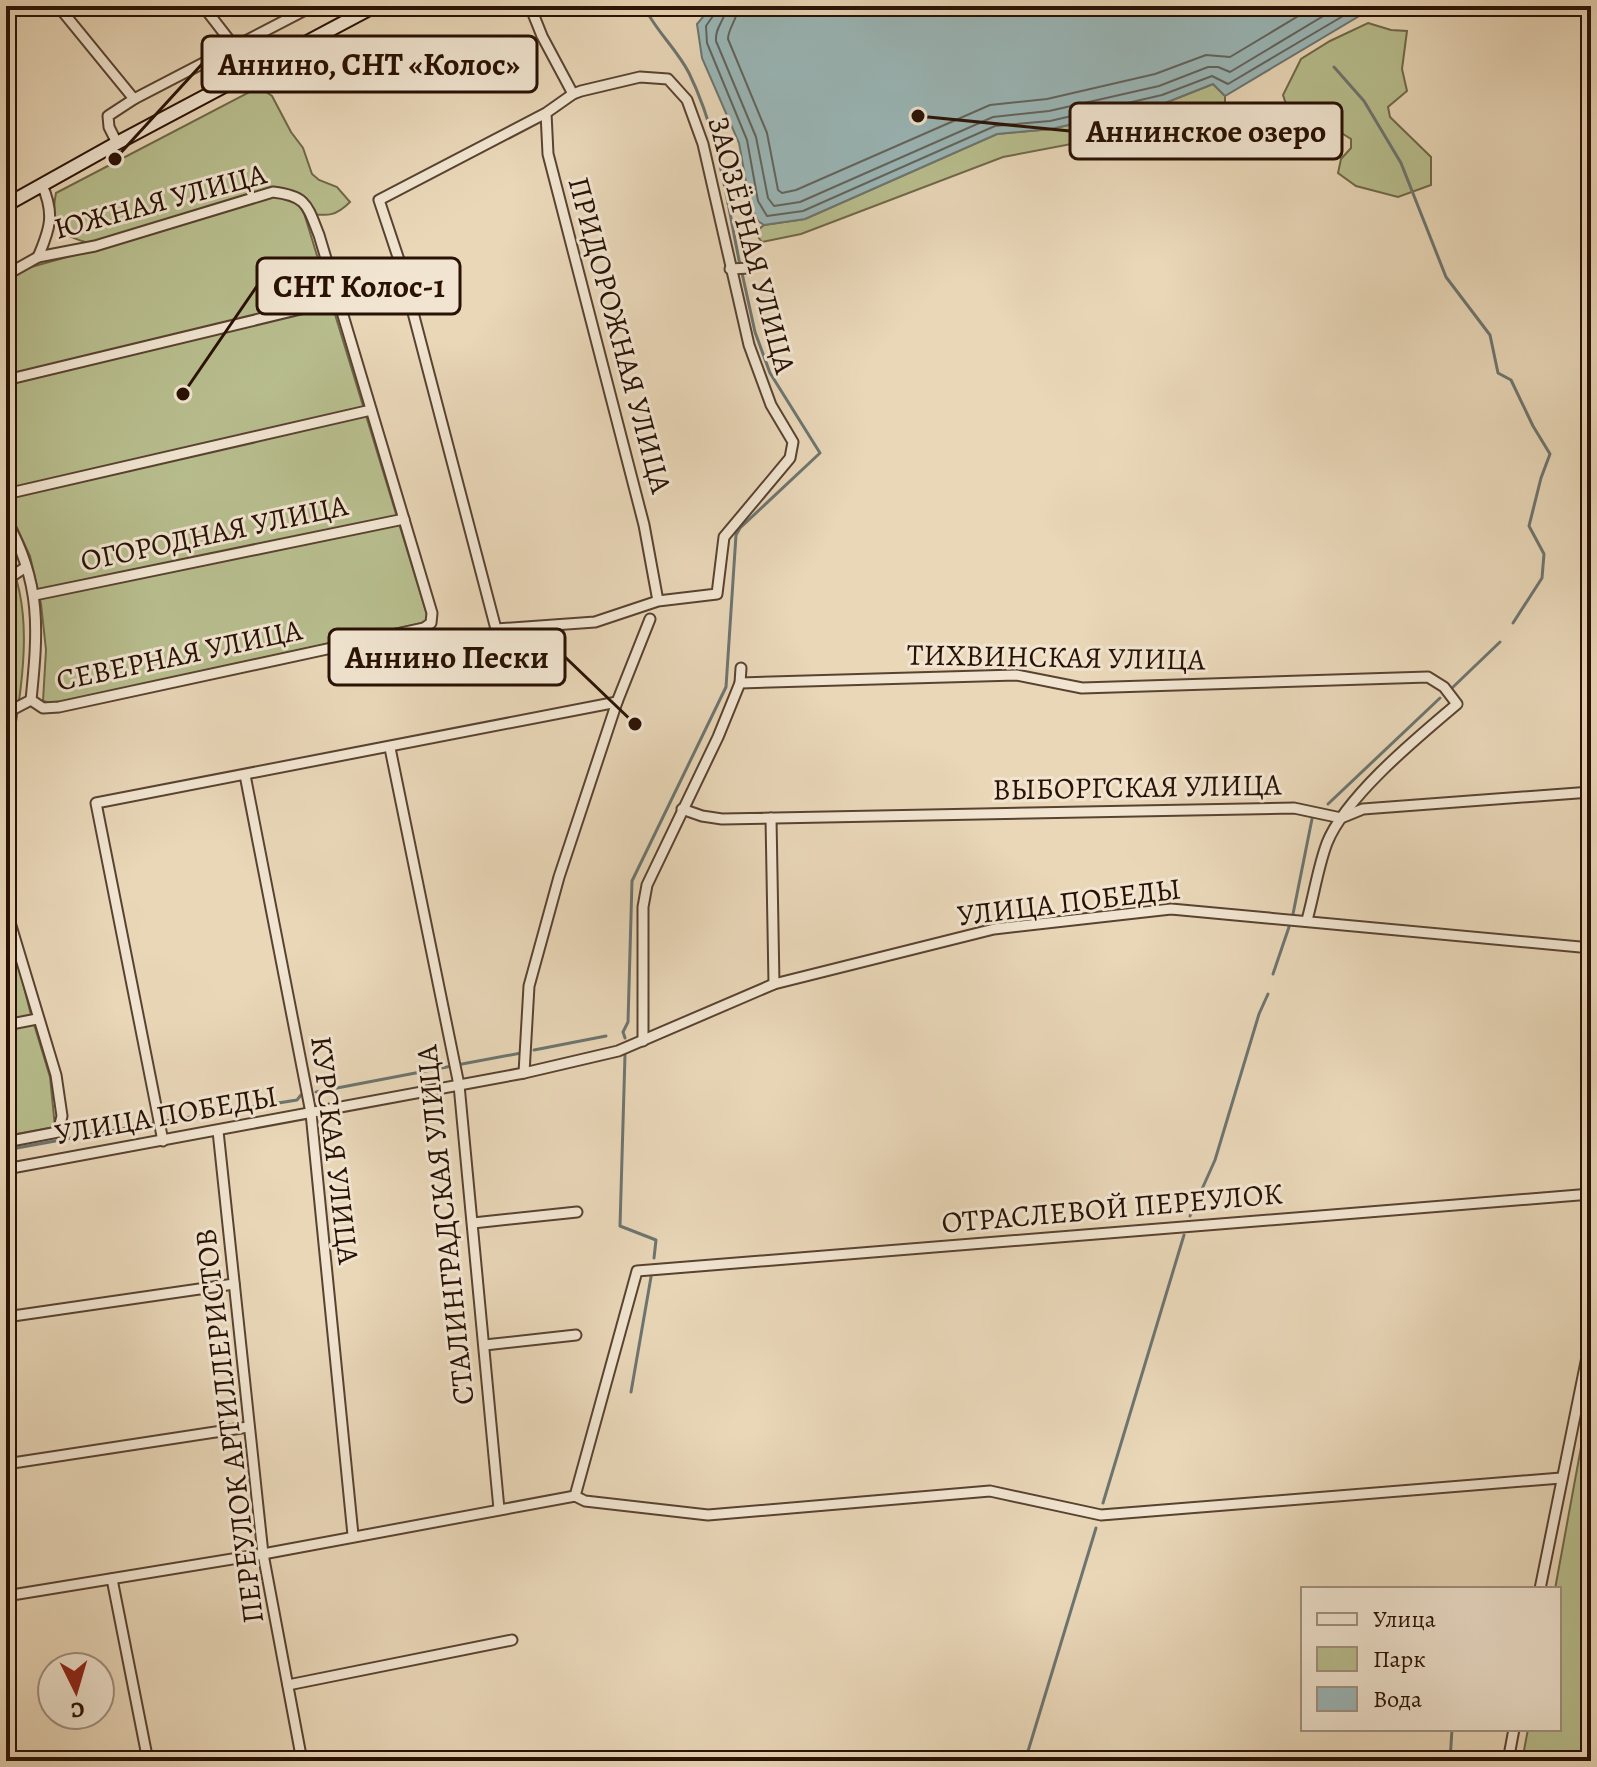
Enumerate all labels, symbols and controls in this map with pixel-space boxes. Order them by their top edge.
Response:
callout: Аннино, СНТ «Колос» [202,36,537,92]
text: Аннино, СНТ «Колос» [217,42,520,86]
callout: Аннинское озеро [1070,103,1342,159]
text: Аннинское озеро [1085,109,1326,153]
street label: ЗАОЗЁРНАЯ УЛИЦА [698,112,806,378]
street label: ЮЖНАЯ УЛИЦА [49,153,271,249]
street label: ПРИДОРОЖНАЯ УЛИЦА [559,172,682,498]
callout: СНТ Колос-1 [257,258,460,314]
text: СНТ Колос-1 [273,264,445,308]
street label: ОГОРОДНАЯ УЛИЦА [77,485,352,581]
street label: СЕВЕРНАЯ УЛИЦА [53,609,306,701]
callout: Аннино Пески [329,629,565,685]
street label: ТИХВИНСКАЯ УЛИЦА [907,634,1206,680]
text: Аннино Пески [344,635,549,679]
street label: ВЫБОРГСКАЯ УЛИЦА [992,764,1282,810]
street label: УЛИЦА ПОБЕДЫ [955,868,1183,936]
street label: КУРСКАЯ УЛИЦА [301,1034,369,1267]
street label: СТАЛИНГРАДСКАЯ УЛИЦА [406,1043,484,1407]
street label: УЛИЦА ПОБЕДЫ [52,1076,280,1154]
street label: ОТРАСЛЕВОЙ ПЕРЕУЛОК [940,1173,1284,1243]
street label: ПЕРЕУЛОК АРТИЛЛЕРИСТОВ [185,1226,273,1626]
legend [1301,1587,1561,1731]
text: Улица [1373,1603,1436,1635]
text: Парк [1373,1643,1426,1675]
north arrow [36,1651,116,1731]
text: Вода [1373,1683,1422,1715]
text: С [70,1694,86,1725]

